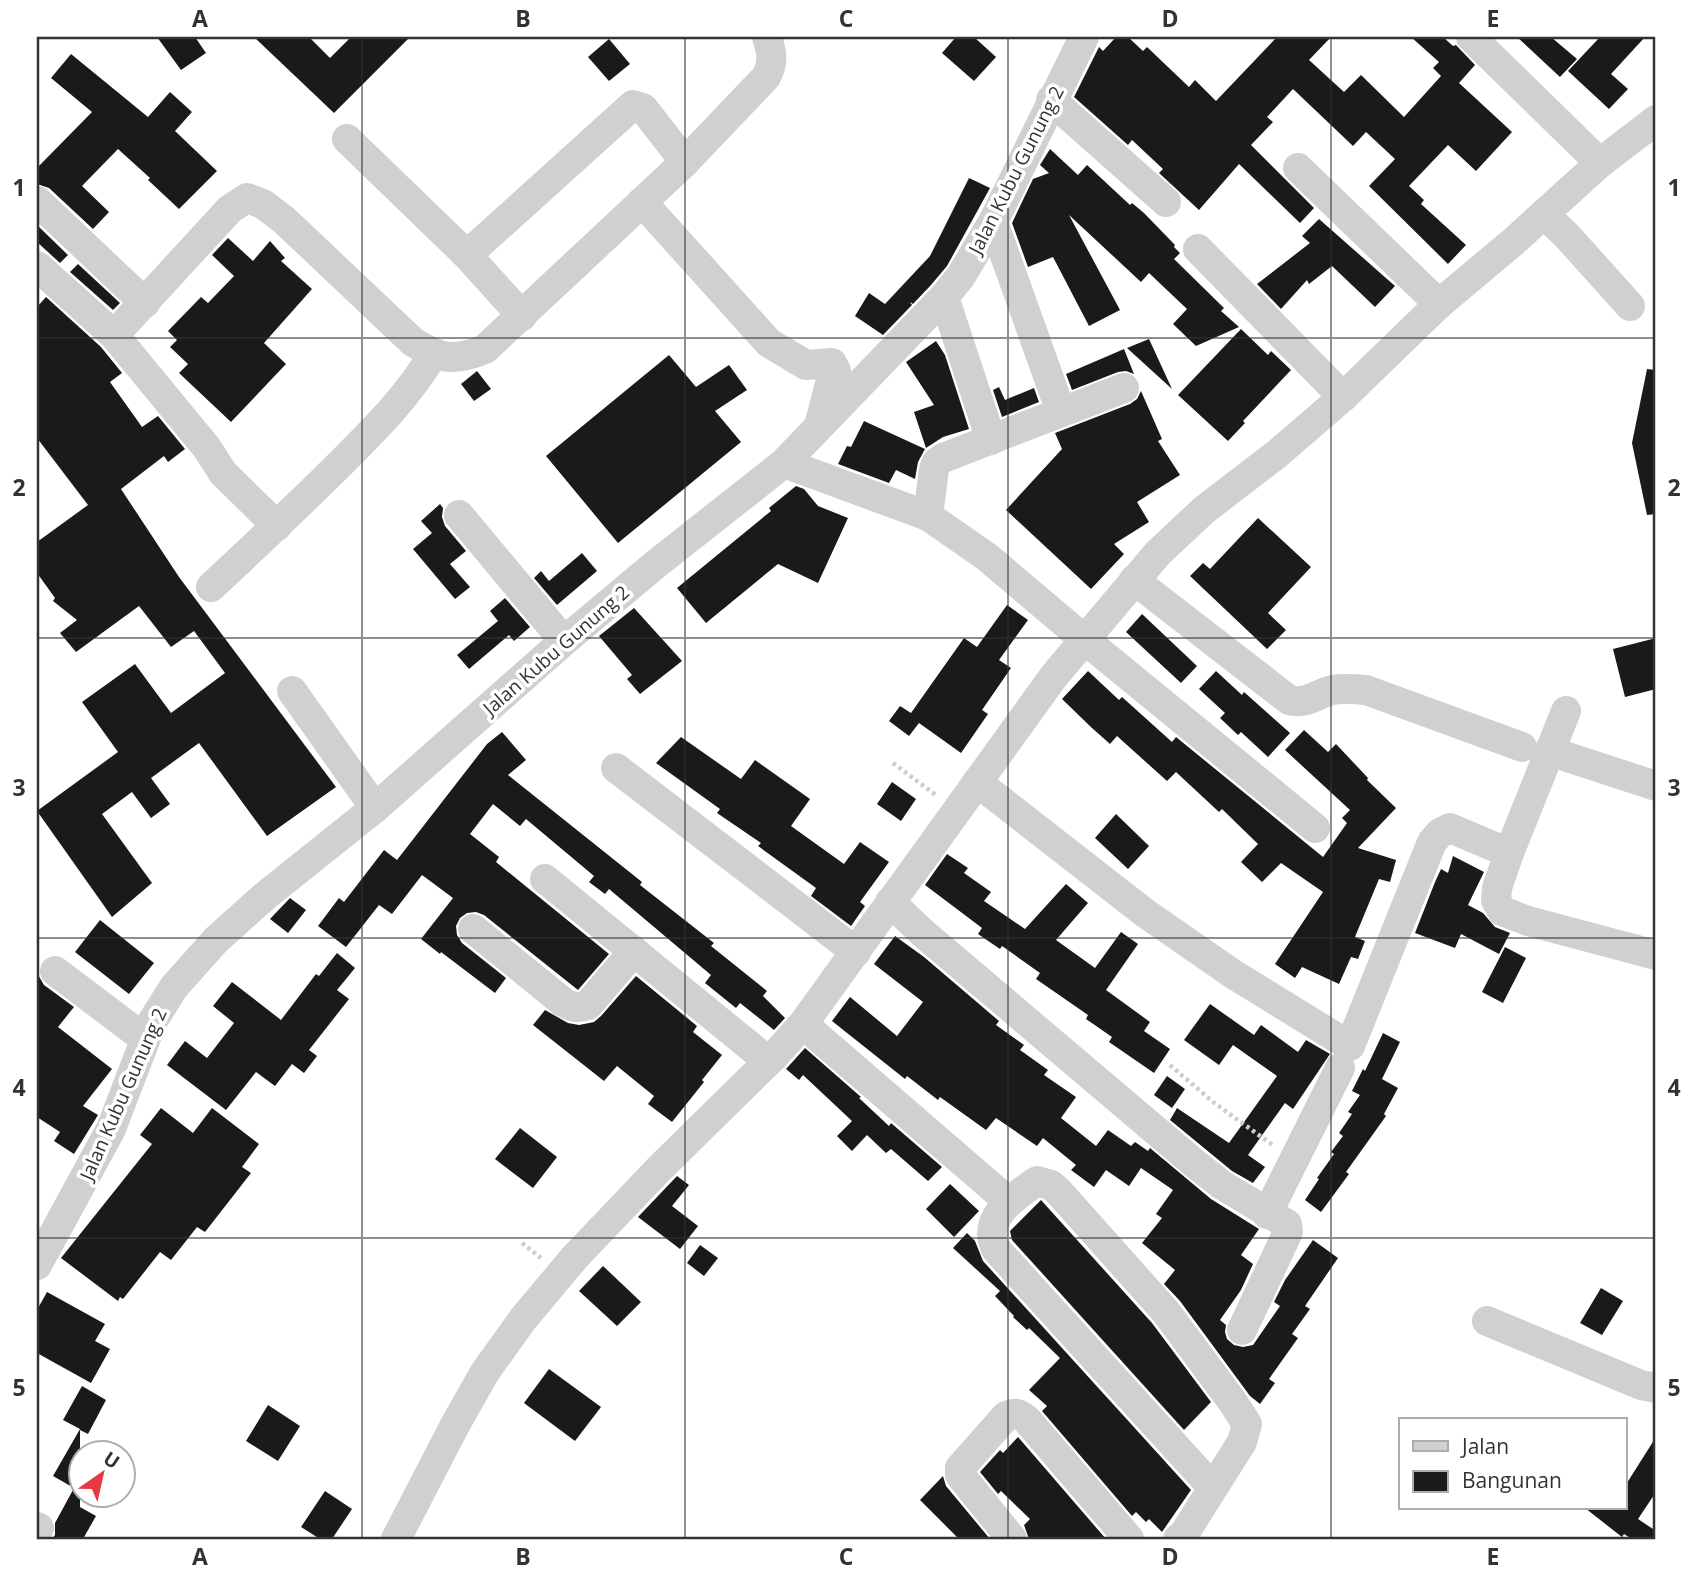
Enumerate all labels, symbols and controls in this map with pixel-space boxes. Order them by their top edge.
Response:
text: A [192,2,208,34]
text: B [515,2,531,34]
text: C [839,2,853,34]
text: D [1161,2,1179,34]
text: E [1487,2,1499,34]
street label: Jalan Kubu Gunung 2 [961,81,1070,260]
text: 1 [12,171,26,203]
text: 1 [1667,171,1681,203]
text: 2 [12,471,26,503]
text: 2 [1667,471,1681,503]
street label: Jalan Kubu Gunung 2 [476,579,635,722]
text: 3 [12,771,26,803]
text: 3 [1667,771,1681,803]
street label: Jalan Kubu Gunung 2 [73,1004,173,1186]
text: 4 [12,1071,26,1103]
text: 4 [1667,1071,1681,1103]
text: 5 [12,1371,26,1403]
text: 5 [1667,1371,1681,1403]
legend [1399,1418,1626,1510]
text: Jalan [1460,1432,1509,1460]
north arrow [66,1440,136,1510]
text: U [98,1445,125,1475]
text: Bangunan [1462,1466,1562,1494]
text: A [192,1540,208,1572]
text: B [515,1540,531,1572]
text: C [839,1540,853,1572]
text: D [1161,1540,1179,1572]
text: E [1487,1540,1499,1572]

